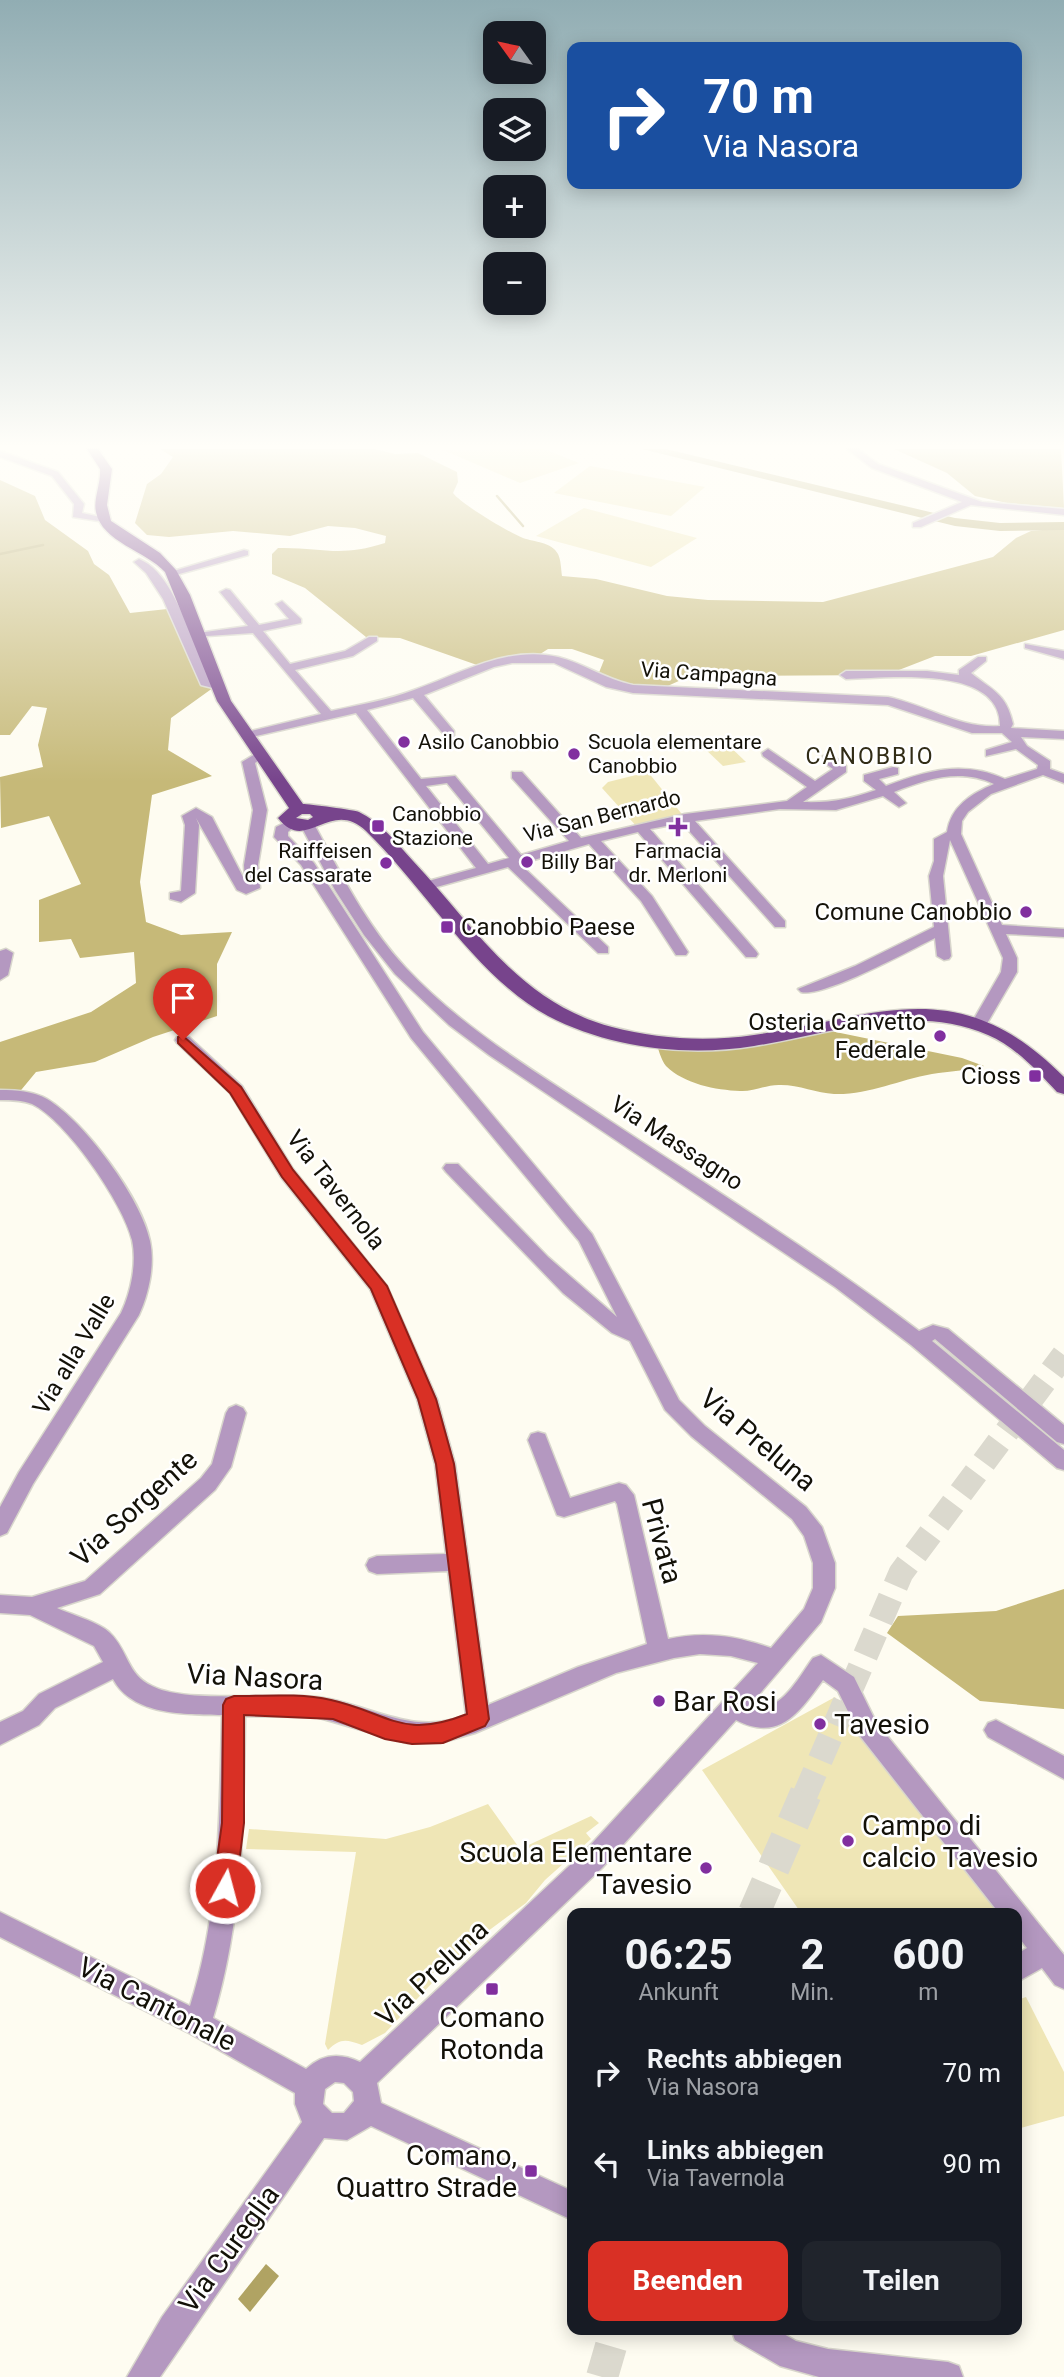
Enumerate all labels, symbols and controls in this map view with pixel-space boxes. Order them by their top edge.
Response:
north arrow [483,21,546,84]
map controls [483,21,546,315]
text: 70 m [703,68,814,125]
icon: right [588,70,679,161]
button: layers [483,98,546,161]
text: Via Nasora [703,127,859,165]
button: + [483,175,546,238]
button: − [483,252,546,315]
street label: Via Campagna [640,657,778,691]
place label: Asilo Canobbio [418,730,559,754]
place label: Scuola elementare Canobbio [588,730,762,778]
marker: Asilo Canobbio [396,734,412,750]
district label: CANOBBIO [806,743,934,770]
marker: Scuola elementare Canobbio [566,746,582,762]
street label: Via San Bernardo [521,785,683,847]
place label: Canobbio Stazione [392,802,481,850]
marker: Canobbio Stazione [370,818,386,834]
marker: Farmacia dr. Merloni [670,819,686,835]
place label: Raiffeisen del Cassarate [244,839,372,887]
place label: Farmacia dr. Merloni [629,839,727,887]
place label: Billy Bar [541,850,616,874]
marker: Billy Bar [519,854,535,870]
marker: Raiffeisen del Cassarate [378,855,394,871]
place label: Comune Canobbio [814,898,1012,926]
marker: Comune Canobbio [1018,904,1034,920]
place label: Canobbio Paese [461,913,635,941]
marker: Canobbio Paese [439,919,455,935]
pin [153,968,213,1040]
icon: arrive [164,979,202,1017]
place label: Osteria Canvetto Federale [748,1008,926,1064]
marker: Osteria Canvetto Federale [932,1028,948,1044]
place label: Cioss [961,1062,1021,1090]
marker: Cioss [1027,1068,1043,1084]
street label: Via Massagno [605,1090,749,1196]
street label: Via Tavernola [281,1125,391,1255]
street label: Via alla Valle [27,1288,121,1420]
street label: Via Preluna [693,1382,823,1498]
street label: Via Sorgente [64,1443,204,1573]
street label: Privata [635,1495,689,1587]
street label: Via Nasora [186,1657,324,1697]
place label: Bar Rosi [673,1685,777,1718]
marker: Bar Rosi [651,1693,667,1709]
place label: Tavesio [834,1708,930,1741]
marker: Tavesio [812,1716,828,1732]
place label: Campo di calcio Tavesio [862,1809,1038,1874]
marker: Campo di calcio Tavesio [840,1833,856,1849]
place label: Scuola Elementare Tavesio [459,1836,692,1901]
position arrow [188,1851,262,1925]
marker: Scuola Elementare Tavesio [698,1860,714,1876]
street label: Via Preluna [369,1913,495,2033]
text: 06:25 [625,1930,733,1979]
text: 2 [800,1930,825,1979]
text: 600 [892,1930,964,1979]
street label: Via Cantonale [72,1950,242,2058]
text: Ankunft [638,1979,719,2006]
text: Min. [790,1979,835,2006]
text: m [918,1979,938,2006]
marker: Comano Rotonda [484,1981,500,1997]
place label: Comano Rotonda [439,2001,545,2066]
text: Rechts abbiegen [647,2044,842,2074]
icon: right [588,2054,626,2092]
text: 70 m [943,2058,1001,2088]
text: Via Nasora [647,2074,759,2101]
text: Links abbiegen [647,2135,824,2165]
place label: Comano, Quattro Strade [336,2139,517,2204]
icon: left [588,2145,626,2183]
text: 90 m [943,2149,1001,2179]
marker: Comano, Quattro Strade [523,2163,539,2179]
text: Via Tavernola [647,2165,785,2192]
street label: Via Cureglia [172,2179,286,2319]
button: Beenden [588,2241,788,2321]
button: Teilen [802,2241,1001,2321]

